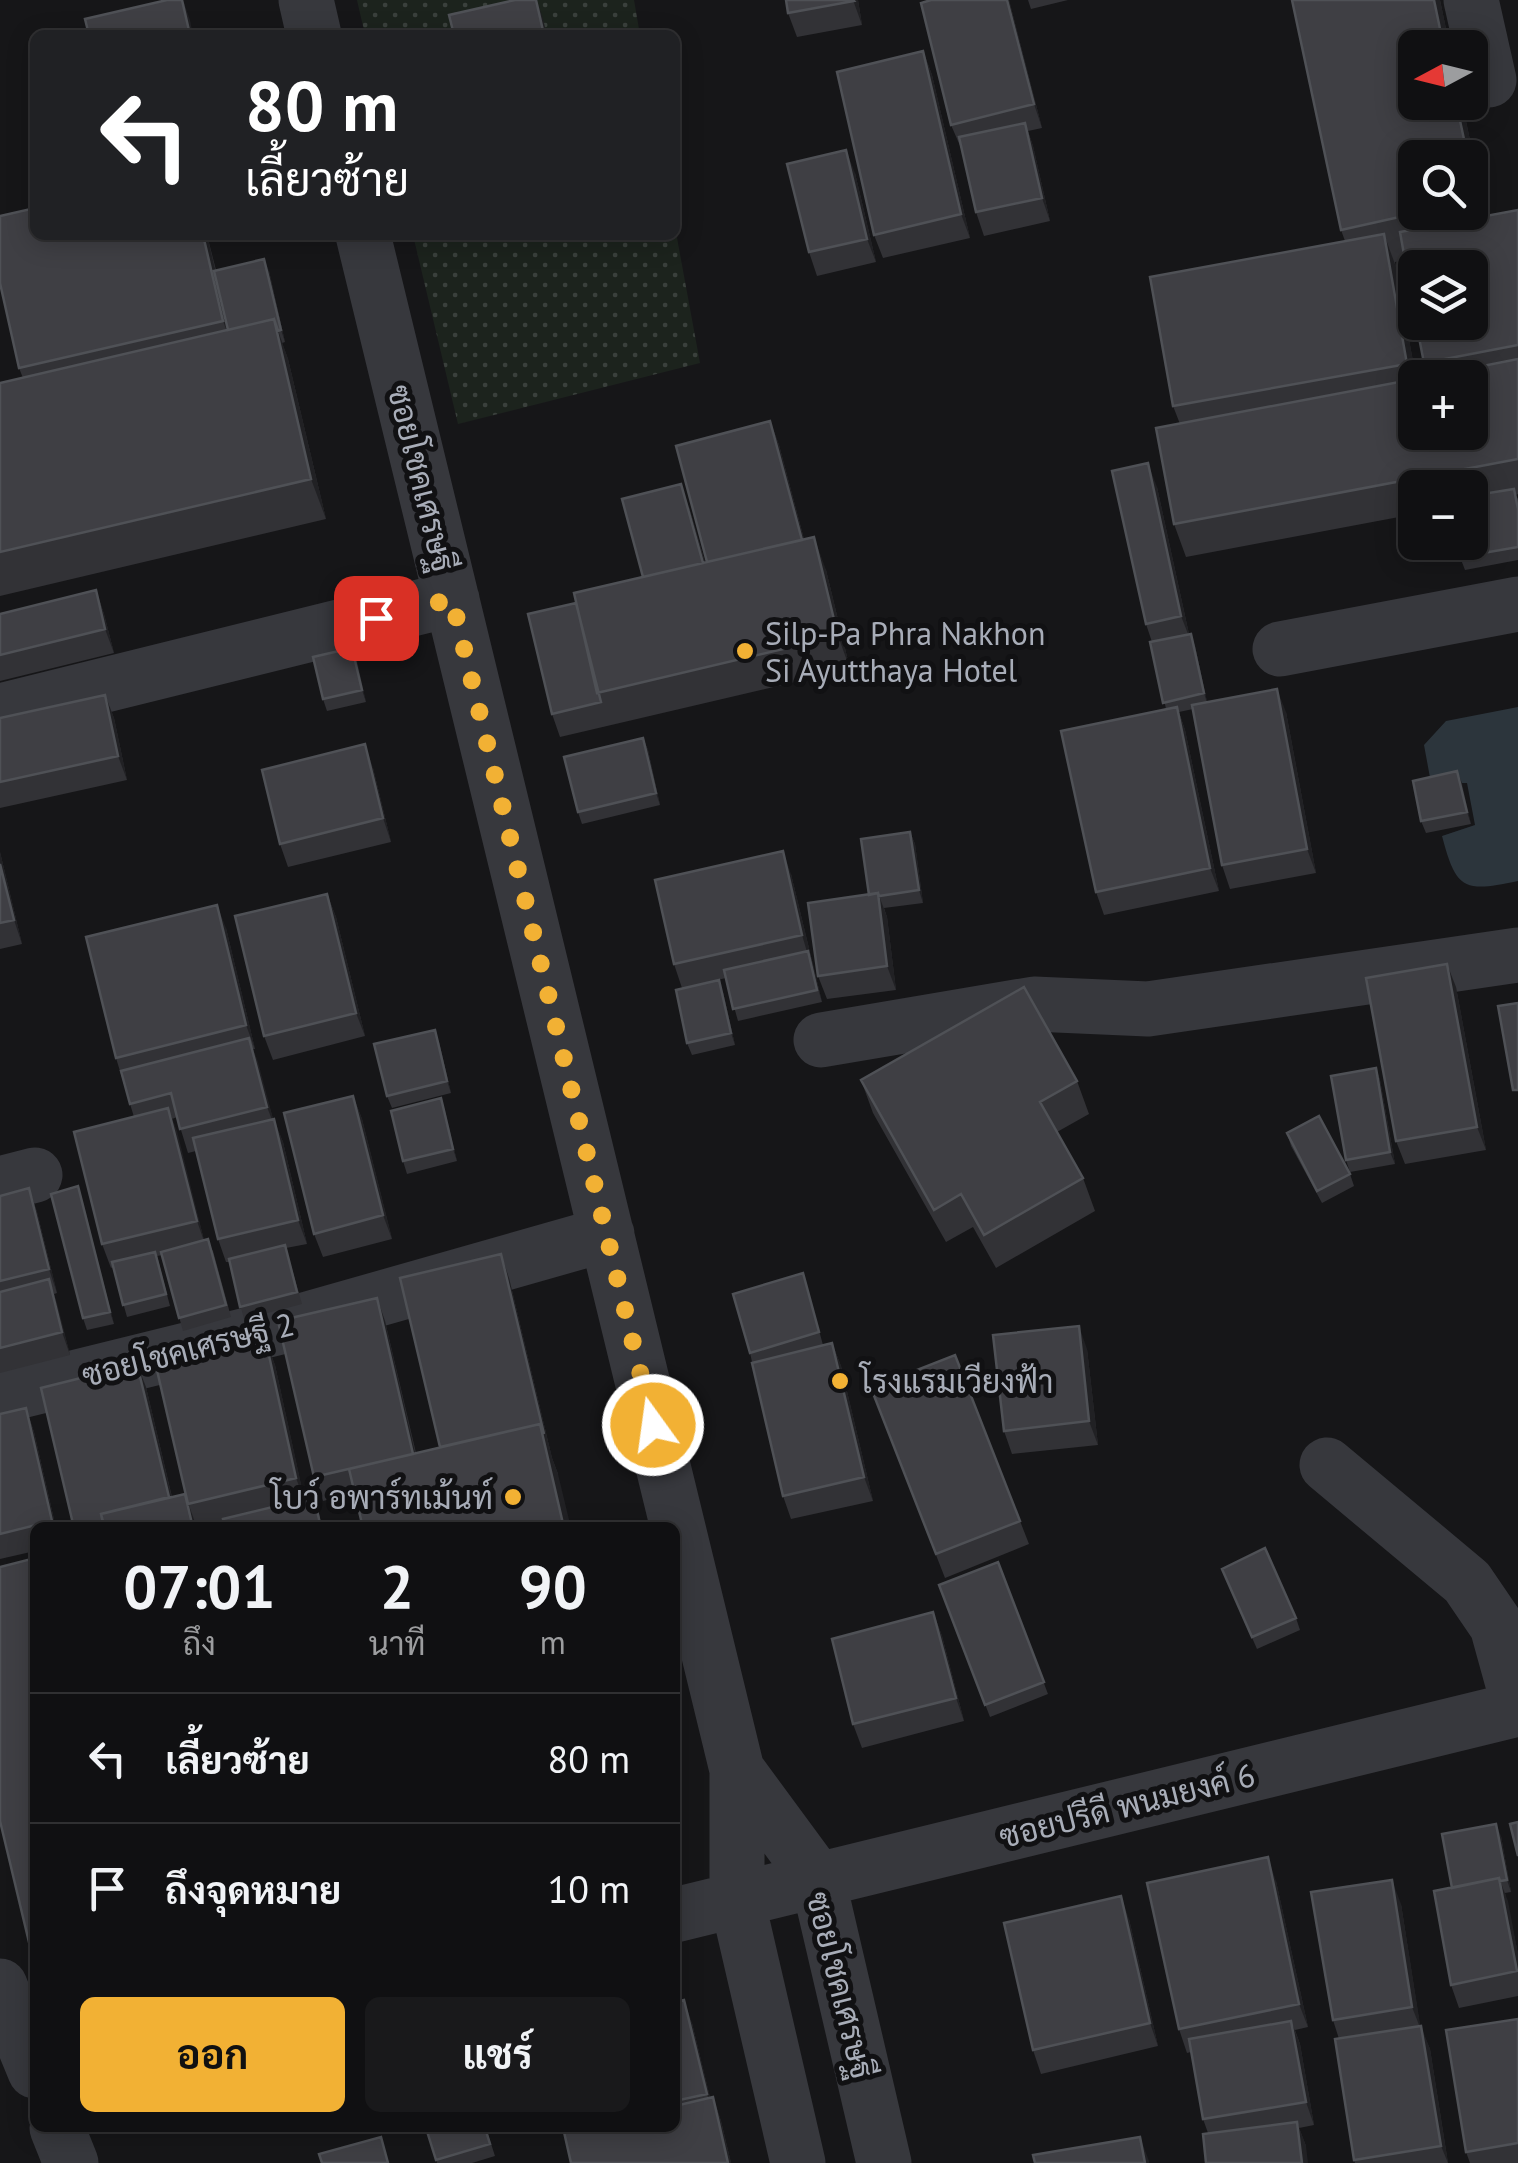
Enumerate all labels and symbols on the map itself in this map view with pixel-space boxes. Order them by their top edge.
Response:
north arrow [1398,30,1488,120]
street label: ซอยโชคเศรษฐี [378,380,466,576]
pin [334,576,419,661]
place label: Silp-Pa Phra Nakhon Si Ayutthaya Hotel [765,612,1046,691]
marker: Silp-Pa Phra Nakhon Si Ayutthaya Hotel [734,640,756,662]
street label: ซอยโชคเศรษฐี 2 [78,1302,299,1397]
place label: โรงแรมเวียงฟ้า [858,1360,1054,1402]
marker: โรงแรมเวียงฟ้า [829,1370,851,1392]
position arrow [601,1373,705,1477]
place label: โบว์ อพาร์ทเม้นท์ [268,1476,493,1518]
marker: โบว์ อพาร์ทเม้นท์ [502,1486,524,1508]
street label: ซอยปรีดี พนมยงค์ 6 [995,1753,1259,1857]
street label: ซอยโชคเศรษฐี [797,1887,885,2083]

